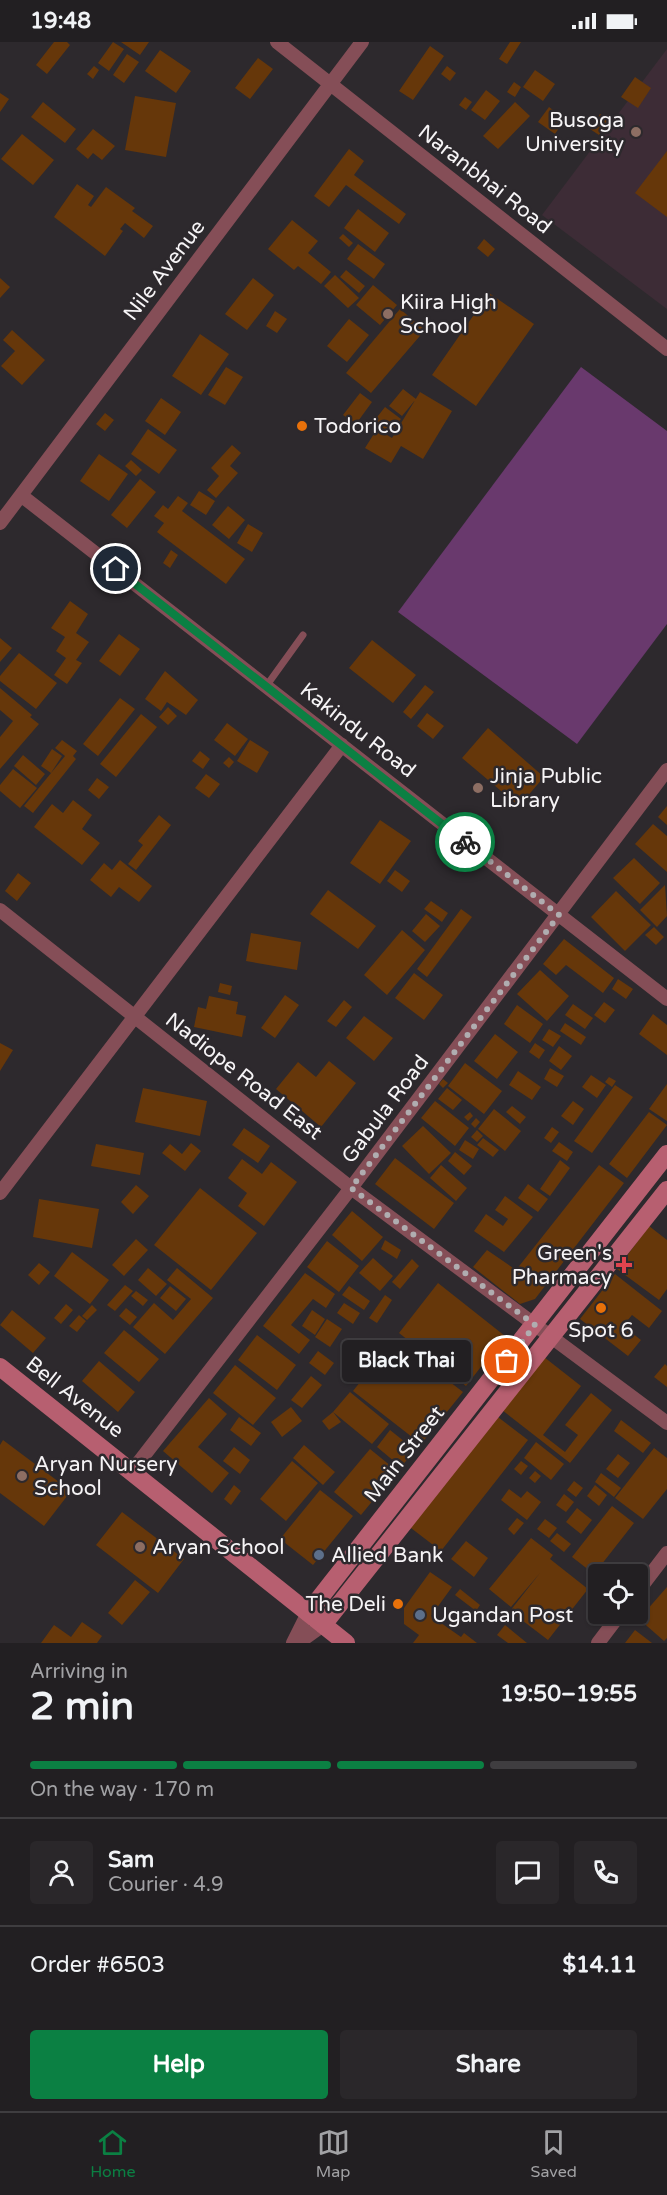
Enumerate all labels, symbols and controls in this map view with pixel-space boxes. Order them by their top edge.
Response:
text: 19:48 [30,8,91,34]
place label: Busoga University [525,108,624,157]
street label: Naranbhai Road [413,119,556,239]
marker: Busoga University [629,125,643,139]
street label: Nile Avenue [118,215,210,326]
place label: Kiira High School [400,290,497,339]
marker: Kiira High School [381,307,395,321]
place label: Todorico [314,414,401,439]
marker: Todorico [295,419,309,433]
pin [90,543,141,594]
icon: home [99,552,132,585]
street label: Kakindu Road [295,678,420,783]
place label: Jinja Public Library [490,764,602,813]
marker: Jinja Public Library [471,781,485,795]
courier [435,812,495,872]
icon: bike [449,826,482,859]
street label: Nadiope Road East [160,1007,327,1145]
street label: Gabula Road [337,1050,434,1168]
place label: Green's Pharmacy [512,1241,612,1290]
marker: Green's Pharmacy [617,1258,631,1272]
marker: Spot 6 [594,1301,608,1315]
place label: Spot 6 [568,1318,634,1343]
pin [481,1335,532,1386]
callout: Black Thai [342,1340,471,1382]
icon: bag [490,1344,523,1377]
text: Black Thai [358,1349,455,1373]
street label: Bell Avenue [21,1351,129,1443]
street label: Main Street [359,1401,450,1508]
place label: Aryan Nursery School [34,1452,178,1501]
marker: Aryan Nursery School [15,1469,29,1483]
place label: Aryan School [152,1535,284,1560]
marker: Aryan School [133,1540,147,1554]
place label: Allied Bank [331,1543,443,1568]
marker: Allied Bank [312,1548,326,1562]
map controls [588,1564,648,1624]
button: locate [588,1564,648,1624]
place label: The Deli [305,1592,386,1617]
marker: The Deli [391,1597,405,1611]
place label: Ugandan Post [432,1603,573,1628]
marker: Ugandan Post [413,1608,427,1622]
text: Arriving in [30,1660,128,1684]
text: 19:50–19:55 [500,1681,637,1707]
text: 2 min [30,1683,134,1730]
text: On the way · 170 m [30,1778,214,1802]
button: person [30,1841,93,1904]
button: chat [496,1841,559,1904]
button: phone [574,1841,637,1904]
text: Sam [108,1847,154,1873]
text: Courier · 4.9 [108,1873,223,1897]
text: Order #6503 [30,1952,165,1978]
text: $14.11 [562,1952,637,1978]
button: Help [30,2030,328,2099]
button: Share [340,2030,637,2099]
tab: Home [90,2126,135,2182]
tab: Map [316,2126,350,2182]
tab: Saved [531,2126,577,2182]

